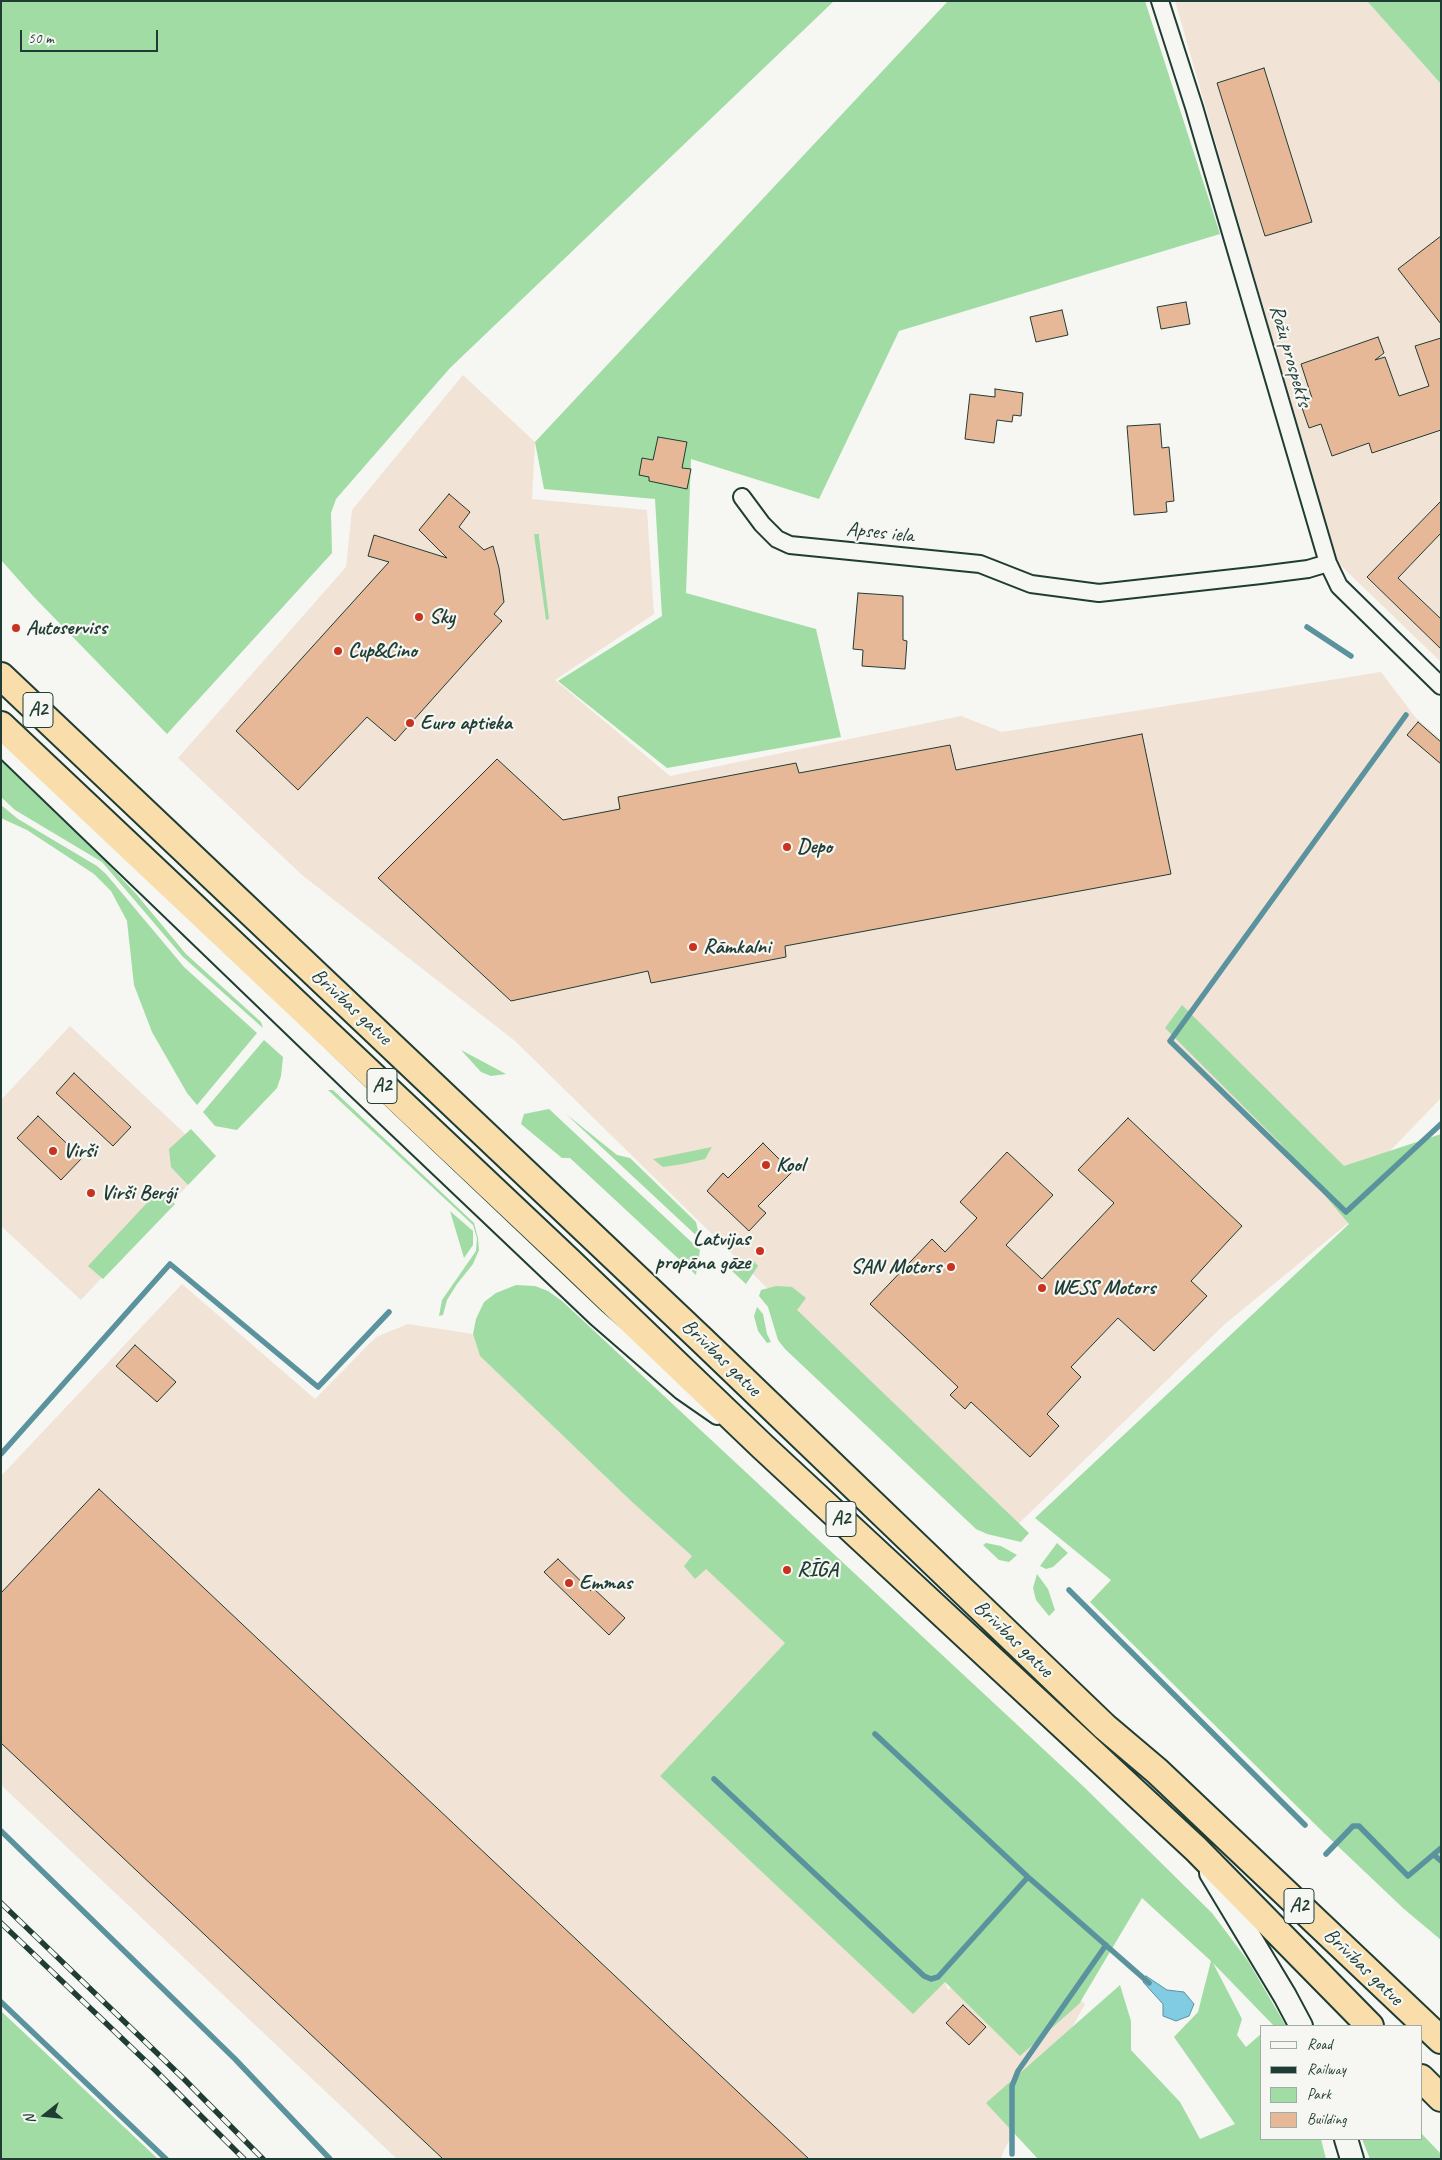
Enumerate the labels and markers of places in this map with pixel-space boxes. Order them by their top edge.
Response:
place label: Sky [429,604,455,630]
marker: Sky [413,611,425,623]
place label: Autoserviss [26,615,107,641]
marker: Autoserviss [10,622,22,634]
place label: Cup&Cino [348,638,417,664]
marker: Cup&Cino [332,645,344,657]
place label: Euro aptieka [420,710,512,736]
marker: Euro aptieka [404,717,416,729]
place label: Depo [797,834,832,860]
marker: Depo [781,841,793,853]
place label: Rāmkalni [703,934,770,960]
marker: Rāmkalni [687,941,699,953]
place label: Virši [63,1138,96,1164]
marker: Virši [47,1145,59,1157]
place label: Kool [776,1152,805,1178]
marker: Kool [760,1159,772,1171]
place label: Virši Berģi [101,1180,176,1206]
marker: Virši Berģi [85,1187,97,1199]
place label: Latvijas propāna gāze [655,1226,750,1276]
marker: Latvijas propāna gāze [754,1245,766,1257]
place label: SAN Motors [851,1254,941,1280]
marker: SAN Motors [945,1261,957,1273]
place label: WESS Motors [1052,1275,1155,1301]
marker: WESS Motors [1036,1282,1048,1294]
place label: RĪGA [797,1557,838,1583]
marker: RĪGA [781,1564,793,1576]
place label: Emmas [579,1570,632,1596]
marker: Emmas [563,1577,575,1589]

